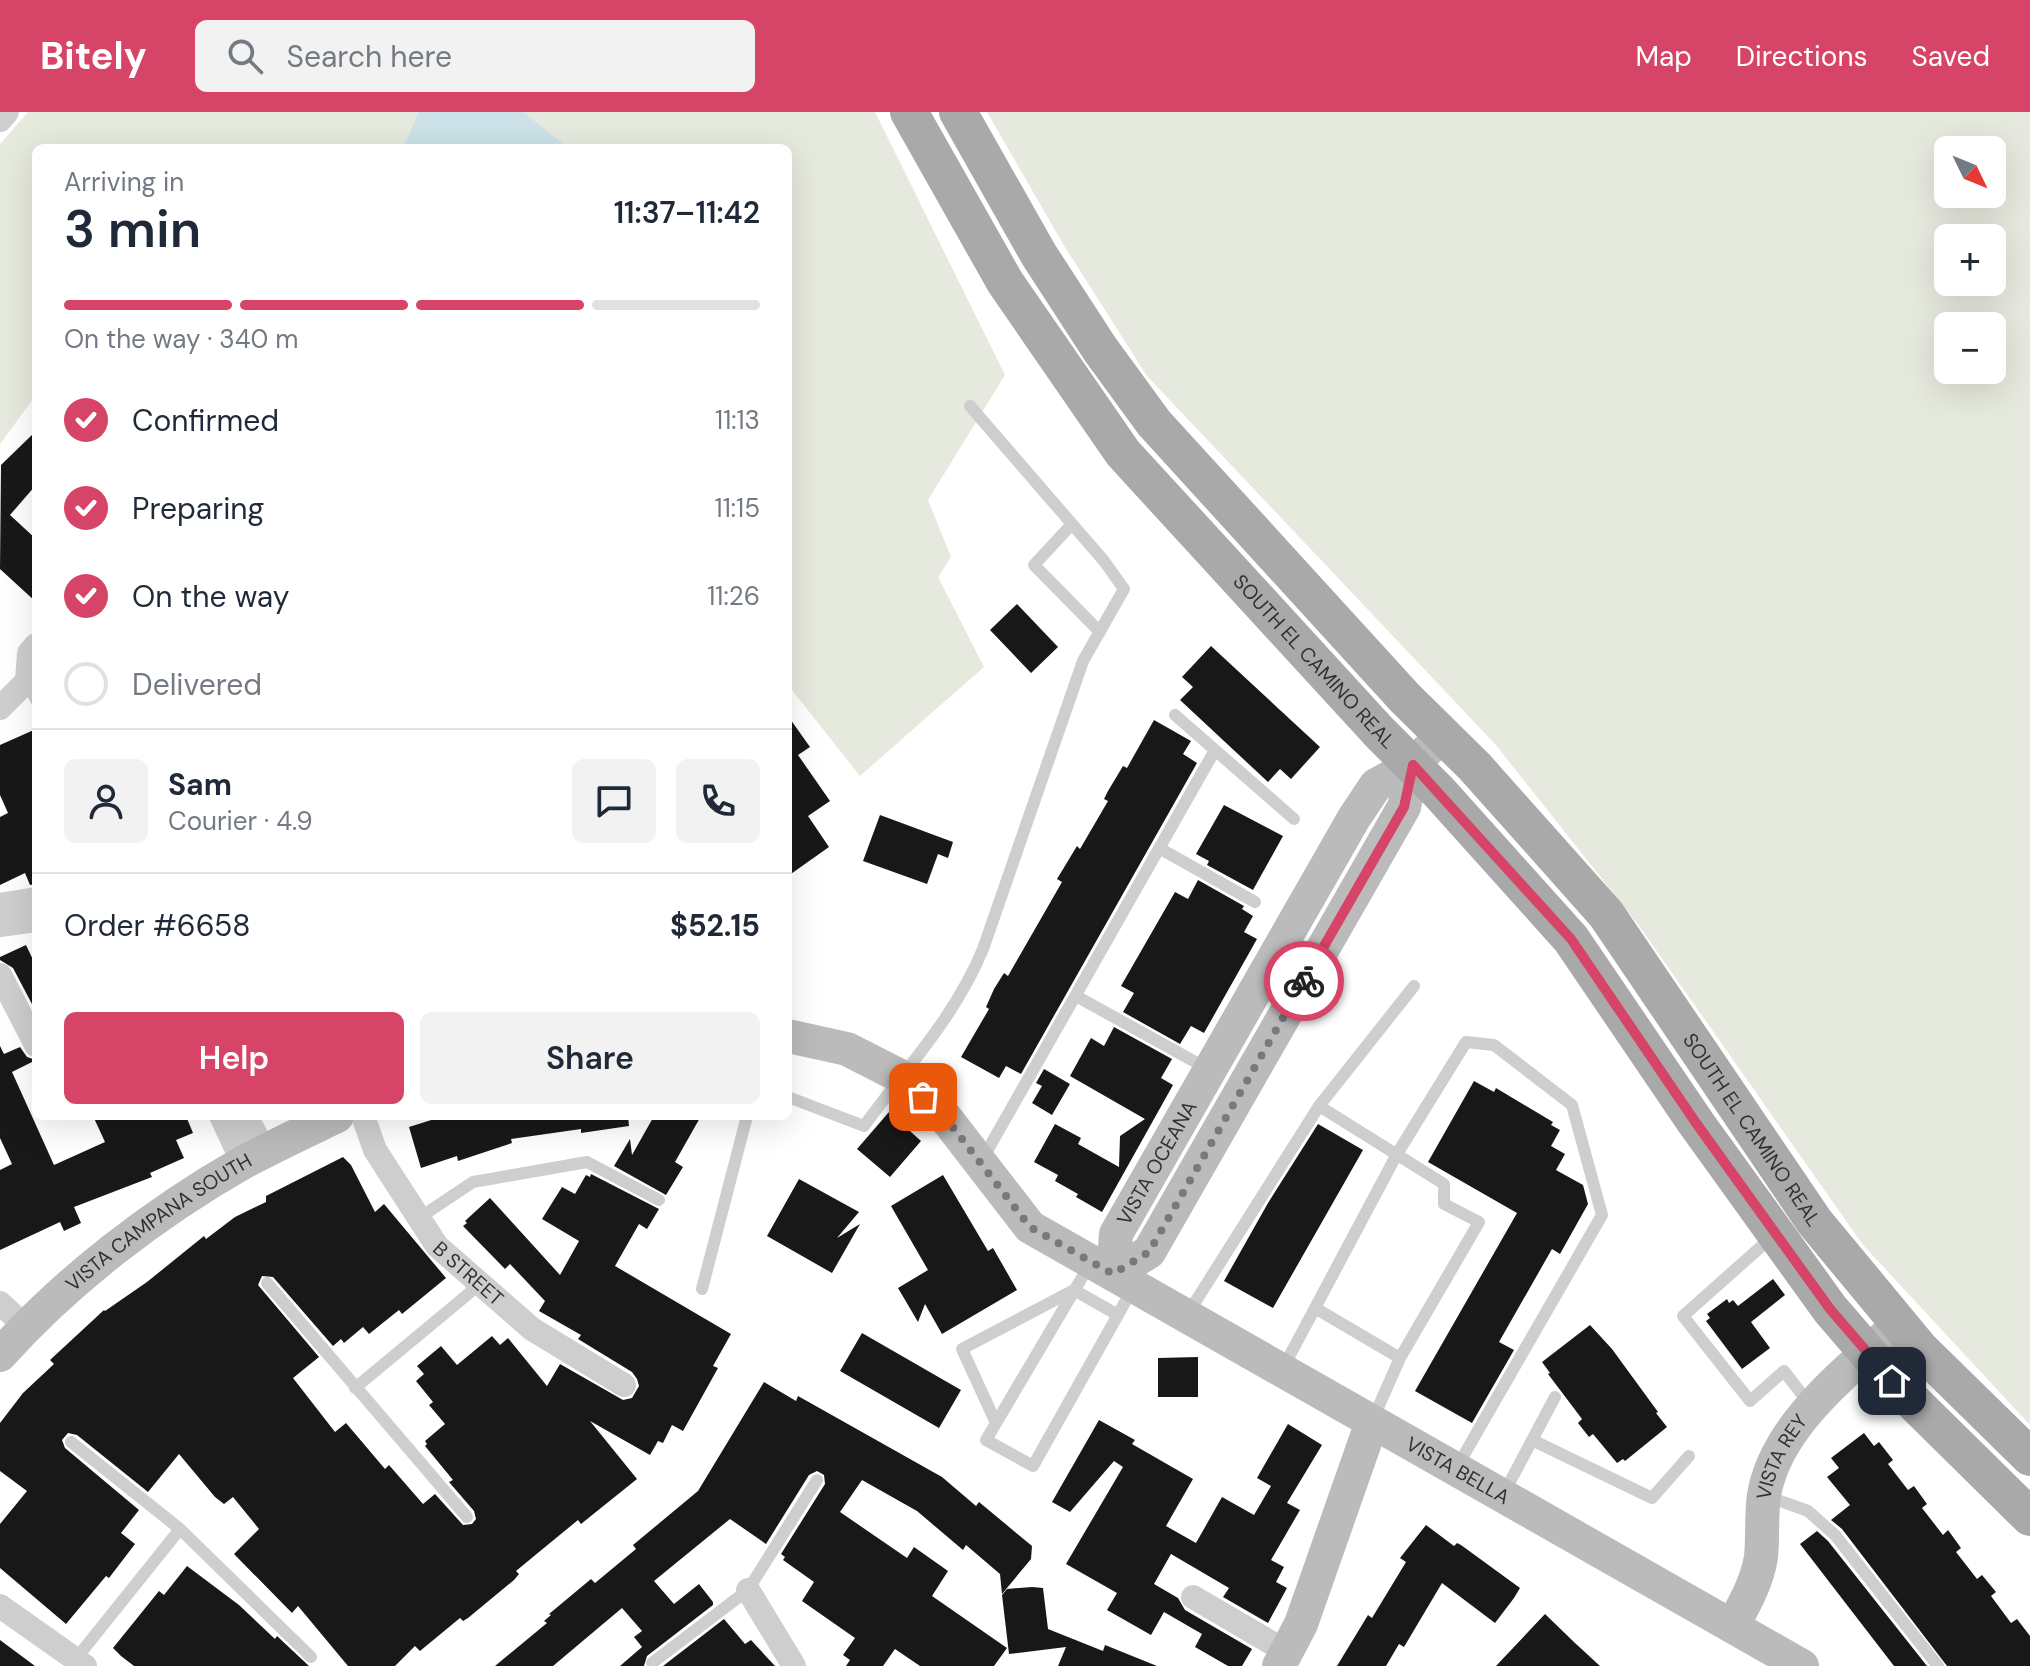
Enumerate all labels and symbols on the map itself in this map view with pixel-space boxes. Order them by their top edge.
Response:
north arrow [1934,136,2006,208]
street label: SOUTH EL CAMINO REAL [1228,569,1401,754]
courier [1264,941,1344,1021]
street label: SOUTH EL CAMINO REAL [1677,1028,1827,1231]
pin [889,1063,957,1131]
street label: VISTA OCEANA [1111,1096,1202,1230]
street label: VISTA CAMPANA SOUTH [60,1147,256,1297]
street label: B STREET [428,1235,509,1311]
pin [1858,1347,1926,1415]
street label: VISTA REY [1750,1409,1813,1502]
street label: VISTA BELLA [1401,1431,1514,1510]

